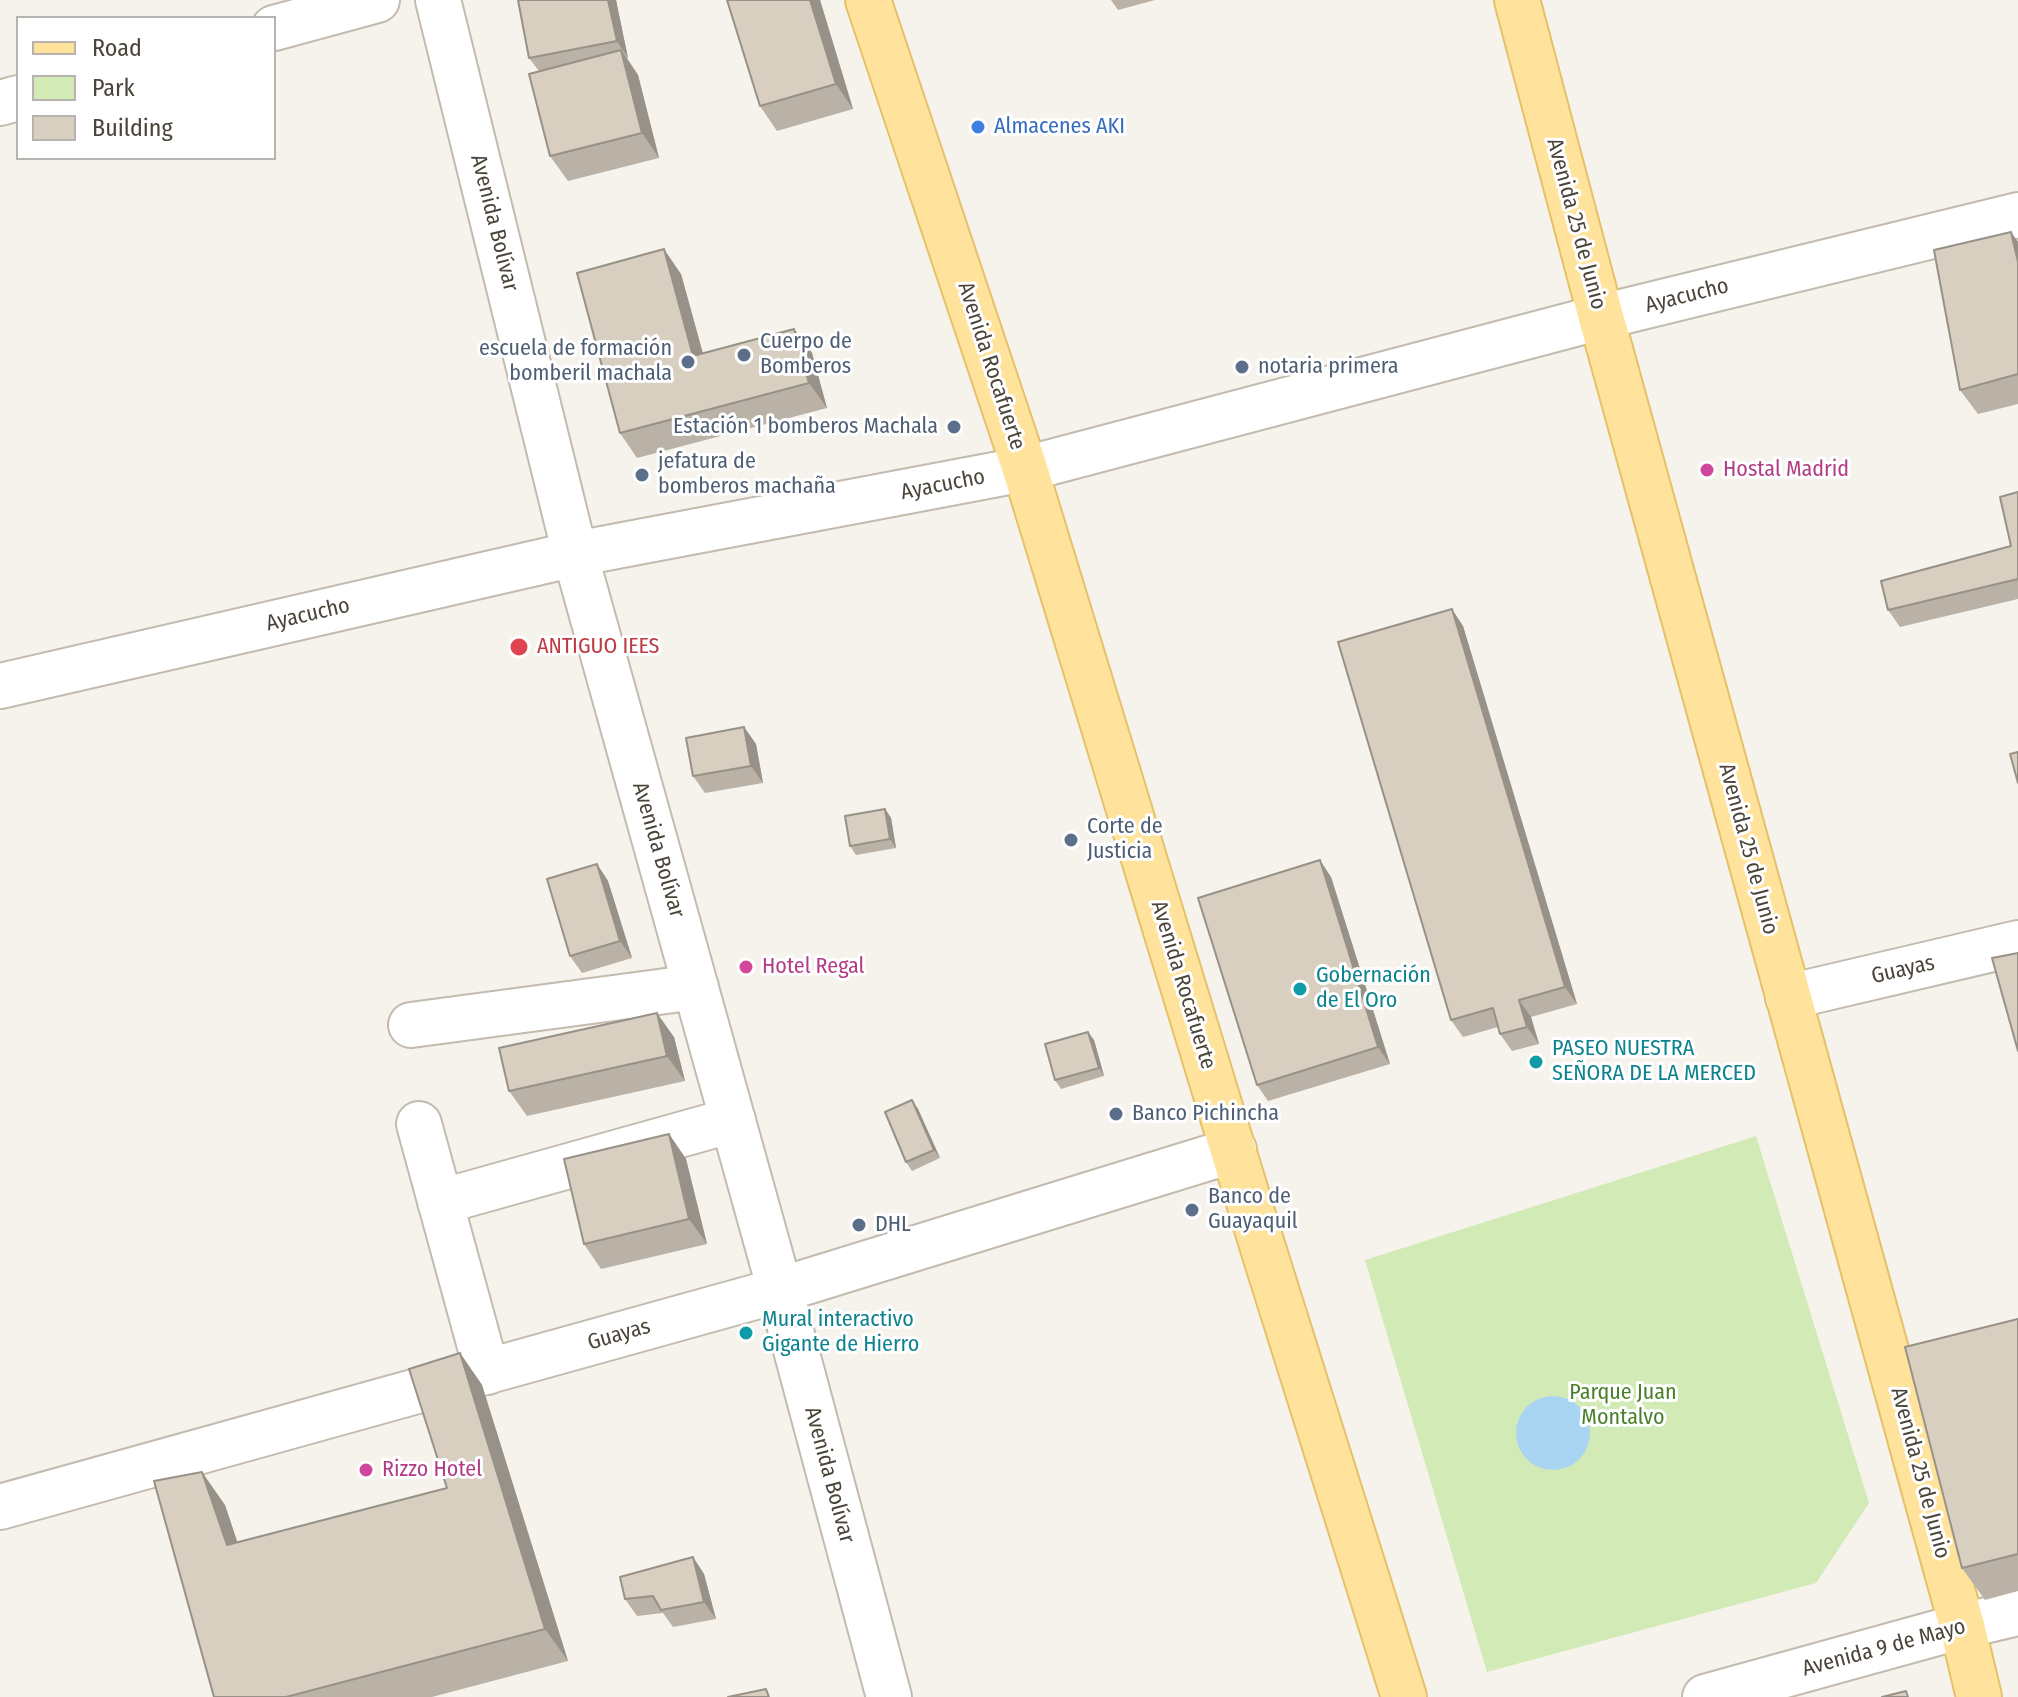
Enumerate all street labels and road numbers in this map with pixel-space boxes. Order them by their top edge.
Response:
street label: Avenida 25 de Junio [1540,136,1612,312]
street label: Avenida Bolívar [464,152,524,294]
street label: Ayacucho [1642,273,1732,319]
street label: Avenida Rocafuerte [951,279,1031,453]
street label: Ayacucho [899,464,987,506]
street label: Ayacucho [264,593,352,637]
street label: Avenida 25 de Junio [1712,761,1784,937]
street label: Avenida Bolívar [626,779,690,921]
street label: Avenida Rocafuerte [1145,898,1221,1072]
street label: Guayas [1869,950,1937,990]
street label: Guayas [585,1313,653,1357]
street label: Avenida 25 de Junio [1884,1385,1956,1561]
street label: Avenida Bolívar [798,1404,860,1546]
street label: Avenida 9 de Mayo [1799,1613,1969,1683]

